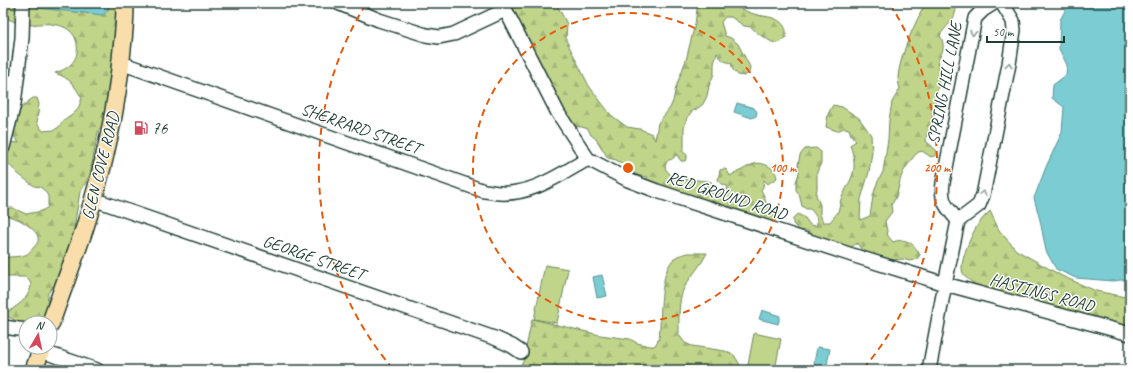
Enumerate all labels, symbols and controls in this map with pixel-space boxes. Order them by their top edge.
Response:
scale bar [987,18,1064,44]
street label: SPRING HILL LANE [922,19,967,146]
text: 50 m [993,24,1015,40]
one-way arrow [969,30,977,36]
one-way arrow [1004,62,1013,68]
street label: SHERRARD STREET [298,98,426,160]
street label: GLEN COVE ROAD [77,108,125,222]
place label: 76 [152,118,169,139]
fuel station icon: 76 [133,120,149,136]
text: 100 m [770,160,797,176]
text: 200 m [924,160,951,176]
centre of rings [621,161,635,175]
street label: RED GROUND ROAD [664,166,791,225]
one-way arrow [978,189,987,196]
street label: GEORGE STREET [260,230,370,286]
street label: HASTINGS ROAD [987,268,1098,317]
north arrow [18,315,58,355]
text: N [35,318,46,333]

